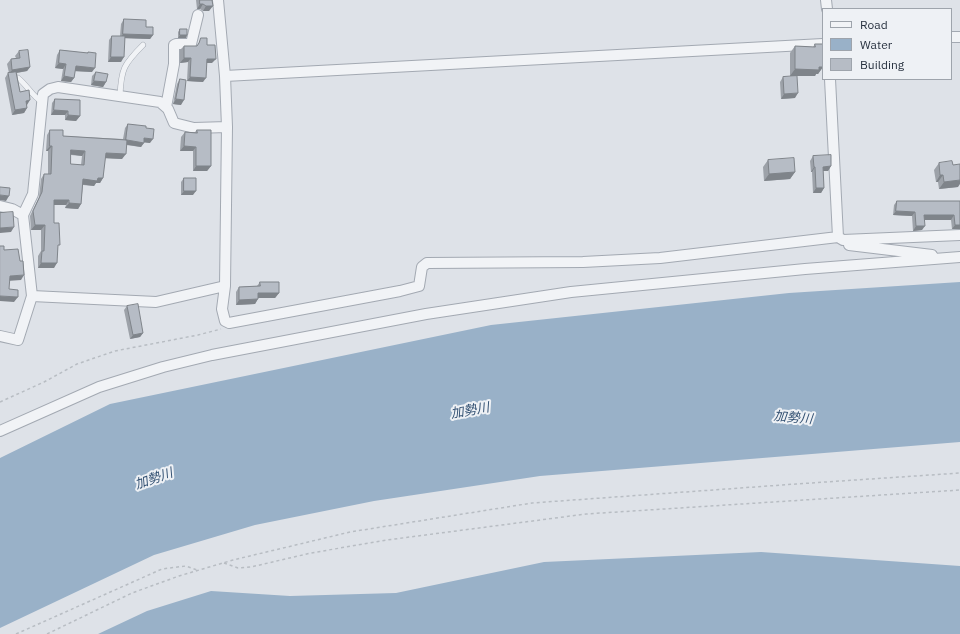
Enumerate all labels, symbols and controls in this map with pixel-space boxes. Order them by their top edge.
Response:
legend [822,8,952,80]
text: Road [860,17,888,32]
text: Water [860,37,892,52]
text: Building [860,57,904,72]
water label: 加勢川 [449,400,491,422]
water label: 加勢川 [773,409,813,427]
water label: 加勢川 [133,465,175,493]

